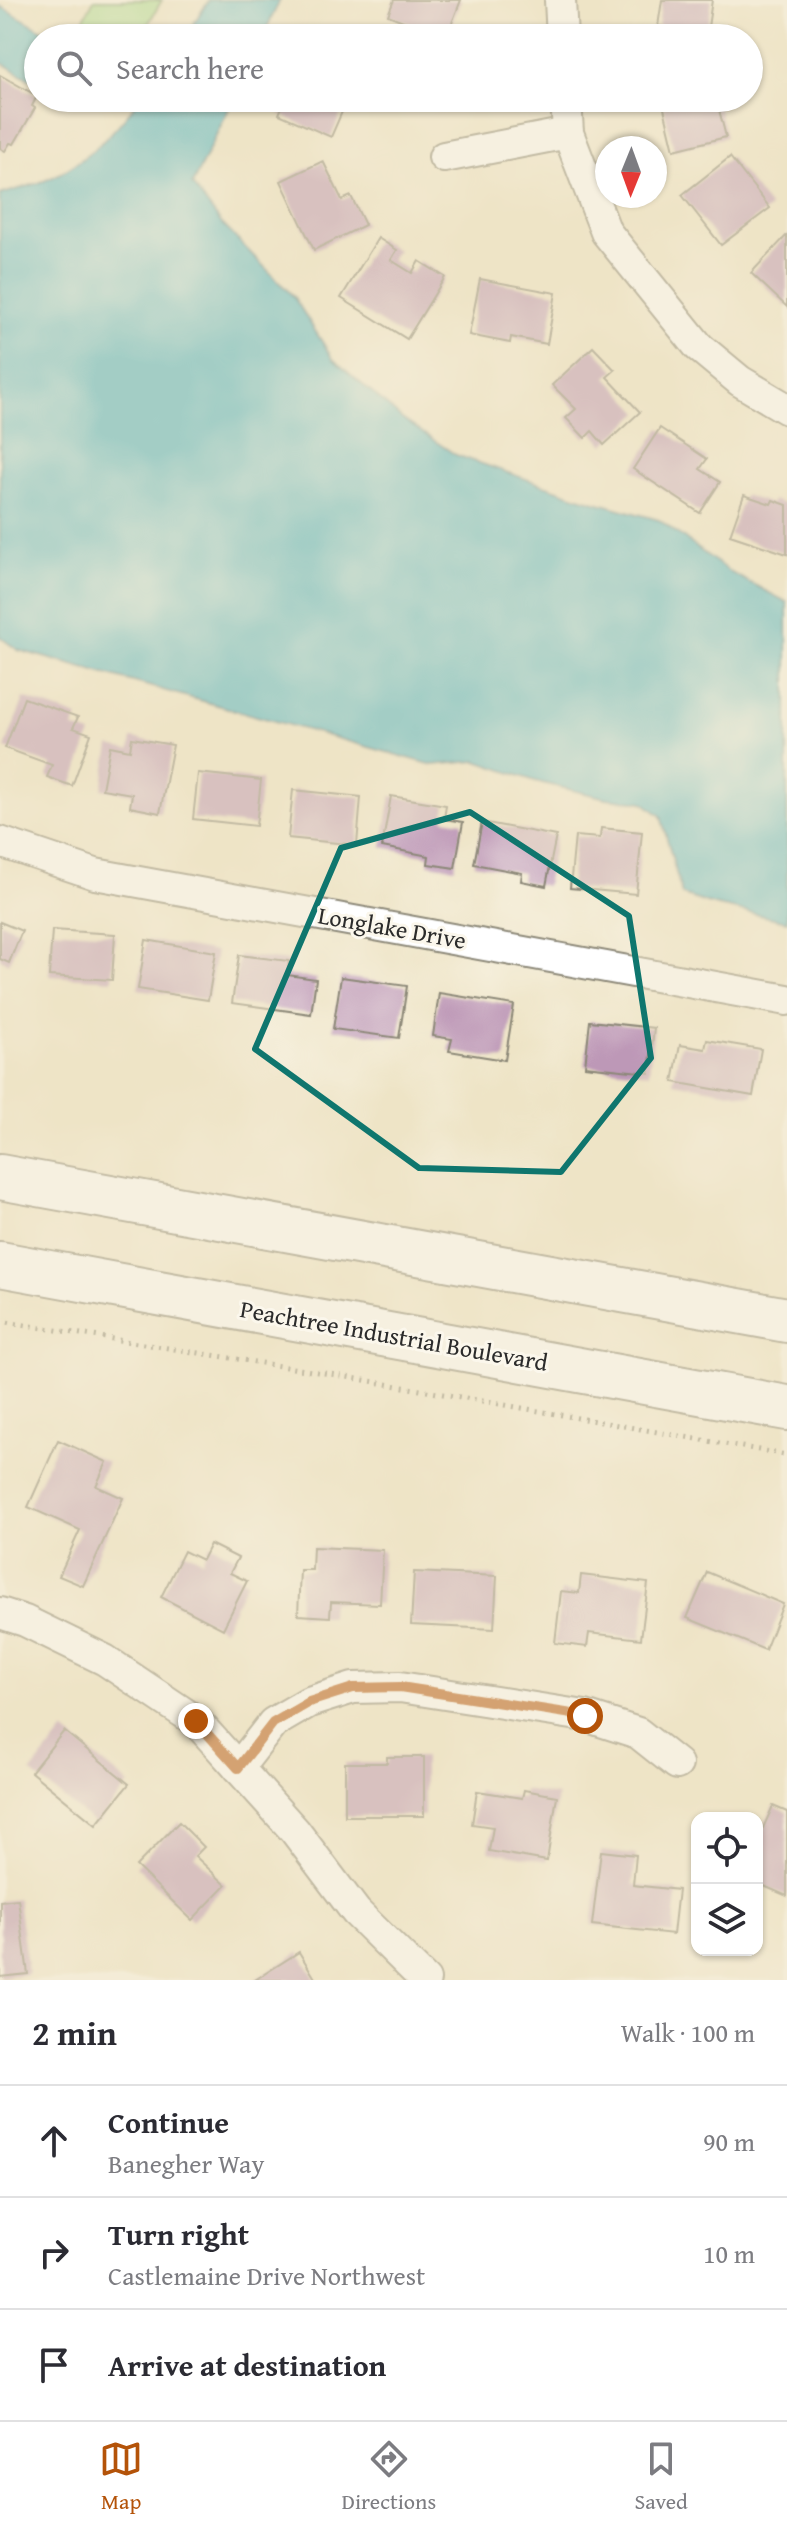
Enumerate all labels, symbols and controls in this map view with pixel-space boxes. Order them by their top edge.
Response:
search box [24,24,763,112]
icon: search [52,46,96,90]
text: Search here [116,46,264,90]
north arrow [595,136,667,208]
street label: Longlake Drive [315,897,469,958]
street label: Peachtree Industrial Boulevard [237,1291,551,1380]
route start [567,1698,603,1734]
route end [178,1703,214,1739]
map controls [691,1812,763,1956]
button: locate [691,1812,763,1884]
button: layers [691,1884,763,1956]
text: 2 min [32,2008,117,2057]
text: Walk · 100 m [621,2013,755,2052]
text: Continue [108,2100,229,2144]
icon: ahead [32,2119,76,2163]
text: 90 m [703,2122,755,2161]
text: Banegher Way [108,2144,264,2183]
text: Turn right [108,2212,249,2256]
icon: right [32,2231,76,2275]
text: 10 m [703,2234,755,2273]
text: Castlemaine Drive Northwest [108,2256,425,2295]
icon: arrive [32,2343,76,2387]
text: Arrive at destination [108,2343,386,2387]
tab: Map [99,2437,143,2517]
tab: Directions [342,2437,436,2517]
tab: Saved [635,2437,688,2517]

